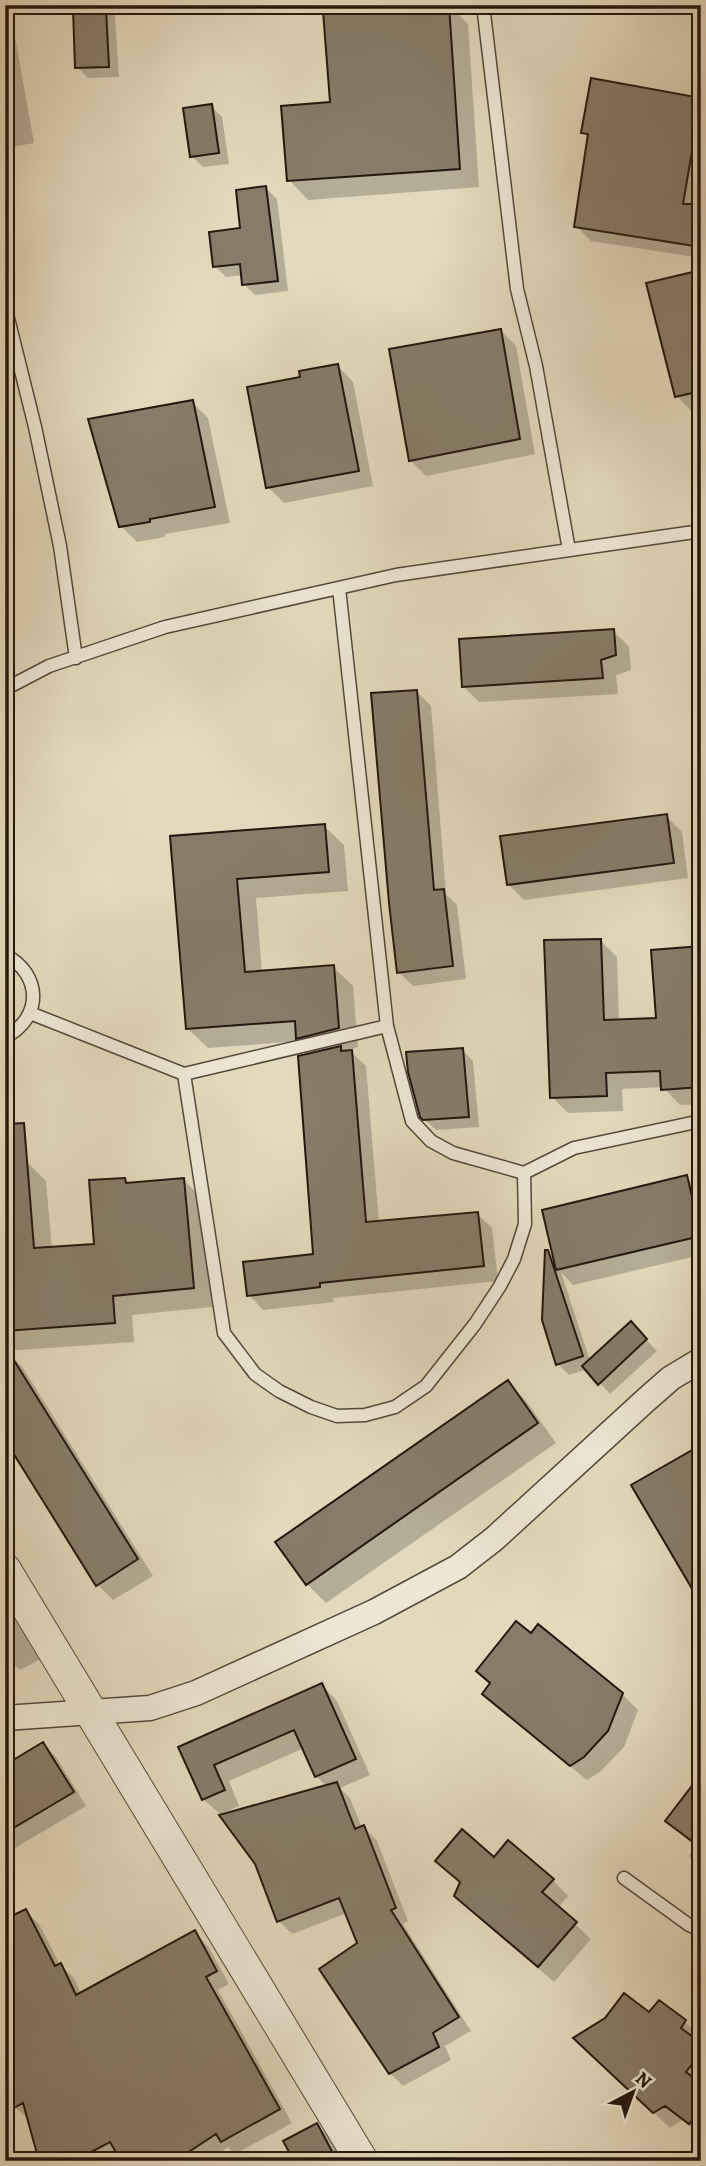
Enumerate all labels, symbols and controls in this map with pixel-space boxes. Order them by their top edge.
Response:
north arrow [598,2058,668,2128]
text: N [630,2066,657,2094]

